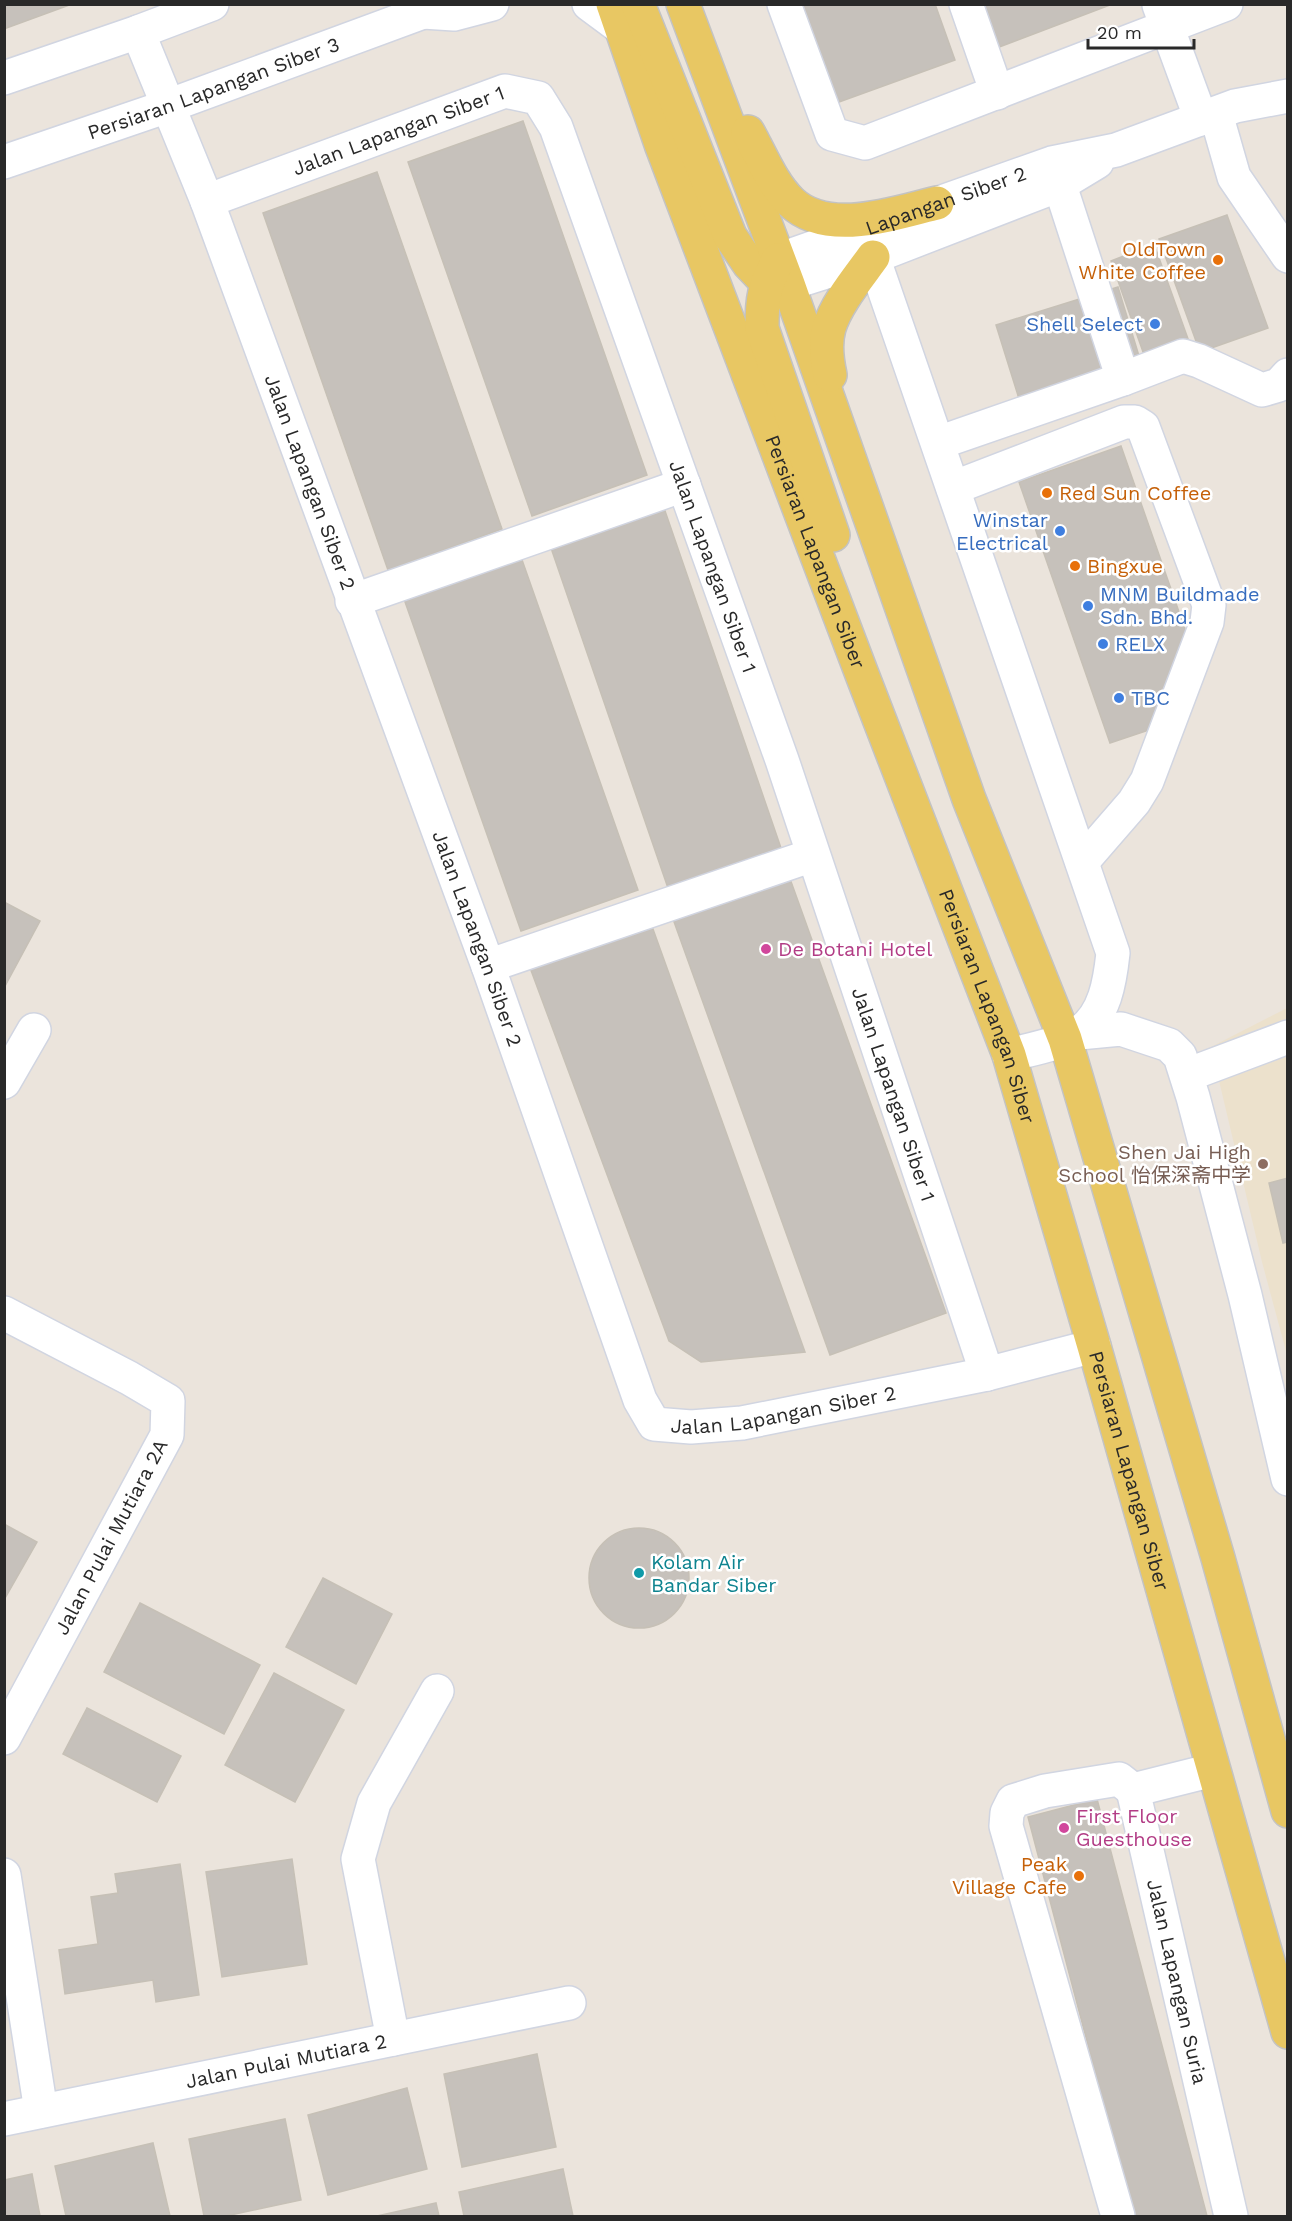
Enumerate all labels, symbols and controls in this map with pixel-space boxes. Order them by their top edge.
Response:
scale bar [1088,12,1194,50]
text: 20 m [1097,22,1142,43]
street label: Persiaran Lapangan Siber 3 [84,32,343,145]
street label: Jalan Lapangan Siber 1 [289,80,508,180]
street label: Lapangan Siber 2 [862,161,1030,240]
place label: OldTown White Coffee [1078,237,1206,284]
marker: OldTown White Coffee [1211,253,1225,267]
place label: Shell Select [1026,312,1144,336]
marker: Shell Select [1148,317,1162,331]
street label: Jalan Lapangan Siber 2 [260,371,361,593]
street label: Persiaran Lapangan Siber [760,431,871,672]
street label: Jalan Lapangan Siber 1 [664,457,762,676]
place label: Red Sun Coffee [1059,481,1211,505]
marker: Red Sun Coffee [1040,486,1054,500]
place label: Winstar Electrical [956,508,1048,555]
marker: Winstar Electrical [1053,524,1067,538]
place label: Bingxue [1087,554,1163,578]
marker: Bingxue [1068,559,1082,573]
place label: MNM Buildmade Sdn. Bhd. [1100,582,1260,629]
marker: MNM Buildmade Sdn. Bhd. [1081,599,1095,613]
place label: RELX [1115,632,1165,656]
marker: RELX [1096,637,1110,651]
place label: TBC [1131,686,1170,710]
marker: TBC [1112,691,1126,705]
street label: Jalan Lapangan Siber 2 [427,827,527,1050]
street label: Persiaran Lapangan Siber [934,885,1040,1126]
place label: De Botani Hotel [778,937,932,961]
marker: De Botani Hotel [759,942,773,956]
street label: Jalan Lapangan Siber 1 [847,984,940,1204]
place label: Shen Jai High School 怡保深斋中学 [1058,1140,1251,1187]
marker: Shen Jai High School 怡保深斋中学 [1256,1157,1270,1171]
street label: Persiaran Lapangan Siber [1084,1348,1175,1593]
street label: Jalan Lapangan Siber 2 [670,1381,898,1439]
street label: Jalan Pulai Mutiara 2A [49,1435,173,1639]
place label: Kolam Air Bandar Siber [651,1550,776,1597]
marker: Kolam Air Bandar Siber [632,1566,646,1580]
place label: First Floor Guesthouse [1076,1804,1192,1851]
marker: First Floor Guesthouse [1057,1821,1071,1835]
place label: Peak Village Cafe [952,1852,1067,1899]
marker: Peak Village Cafe [1072,1869,1086,1883]
street label: Jalan Lapangan Suria [1142,1877,1212,2086]
street label: Jalan Pulai Mutiara 2 [183,2029,389,2093]

